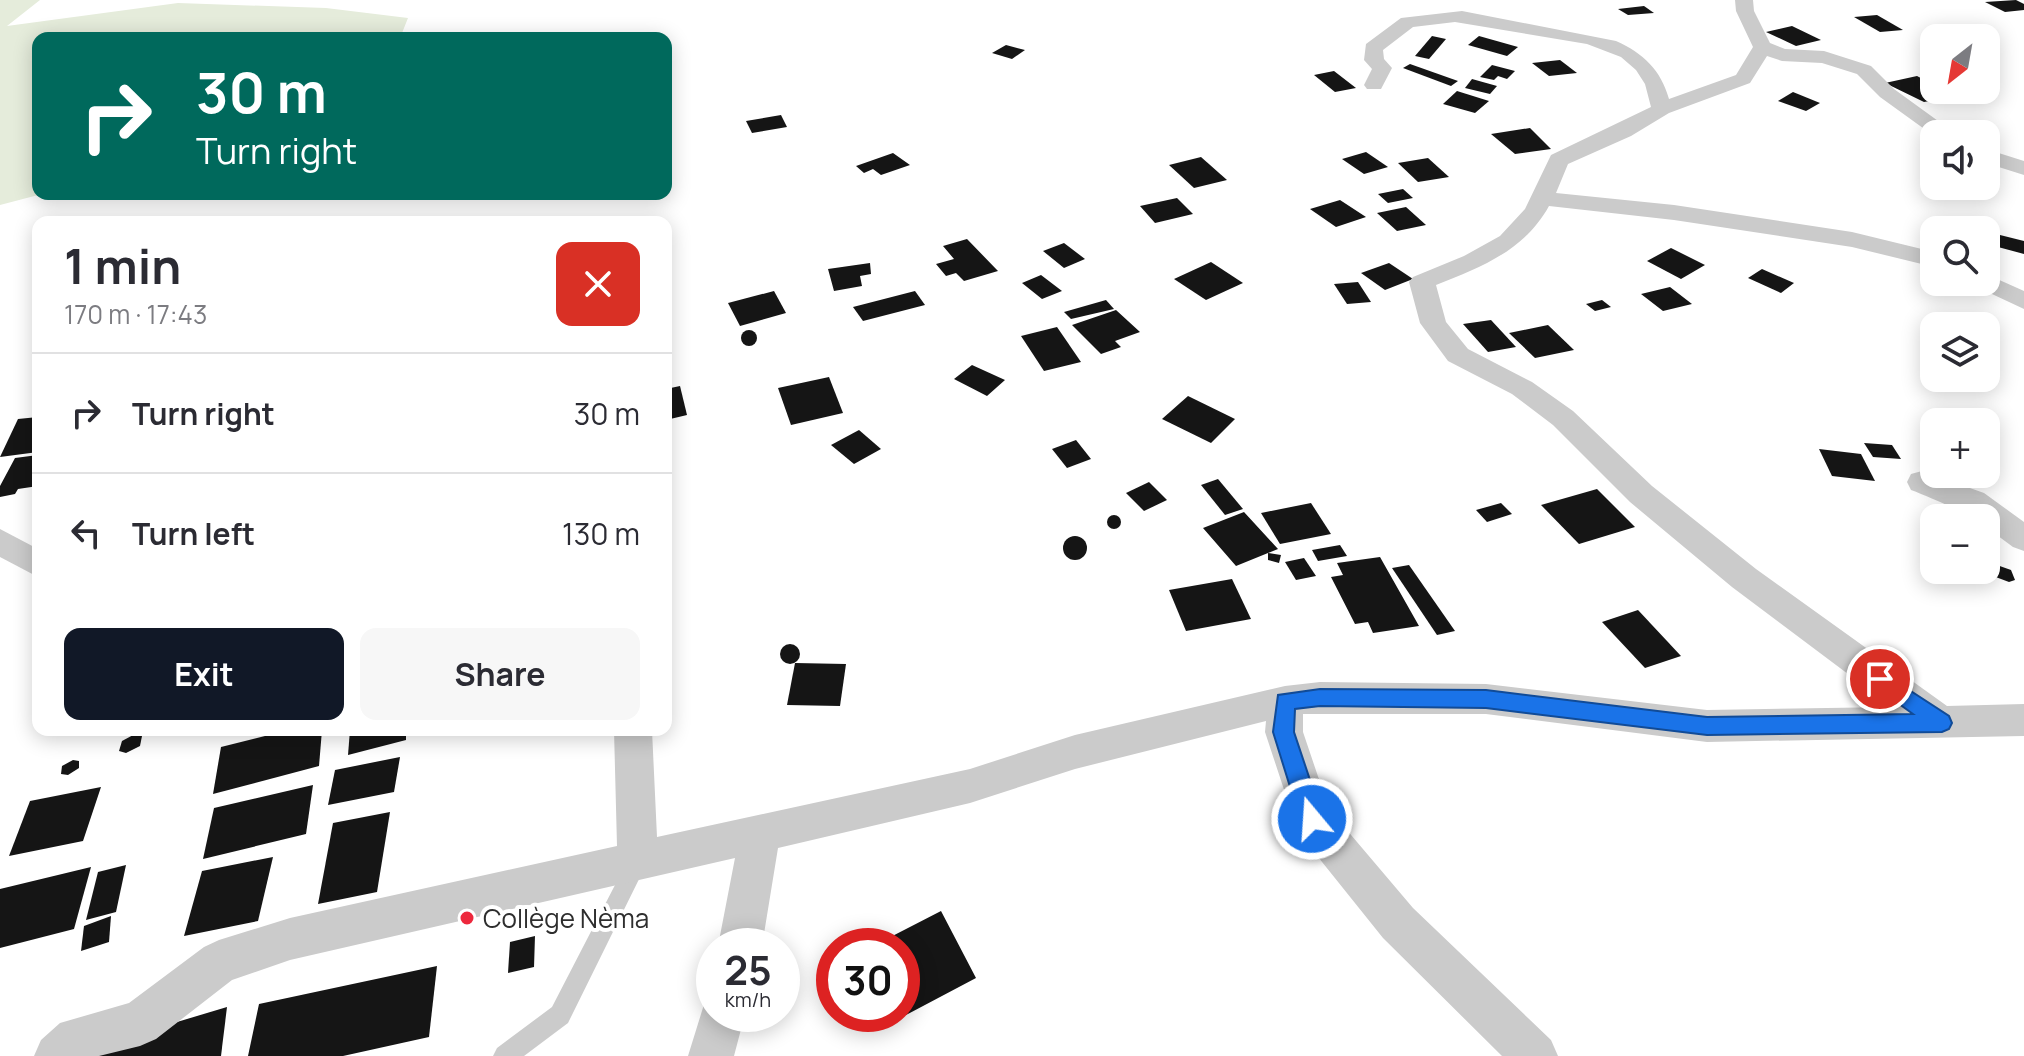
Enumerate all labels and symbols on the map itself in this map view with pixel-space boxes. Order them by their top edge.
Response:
north arrow [1920,24,2000,104]
pin [1846,645,1914,713]
position arrow [1270,777,1354,861]
place label: Collège Nèma [483,900,649,936]
marker: Collège Nèma [458,909,476,927]
speed limit sign: 30 [816,928,920,1032]

